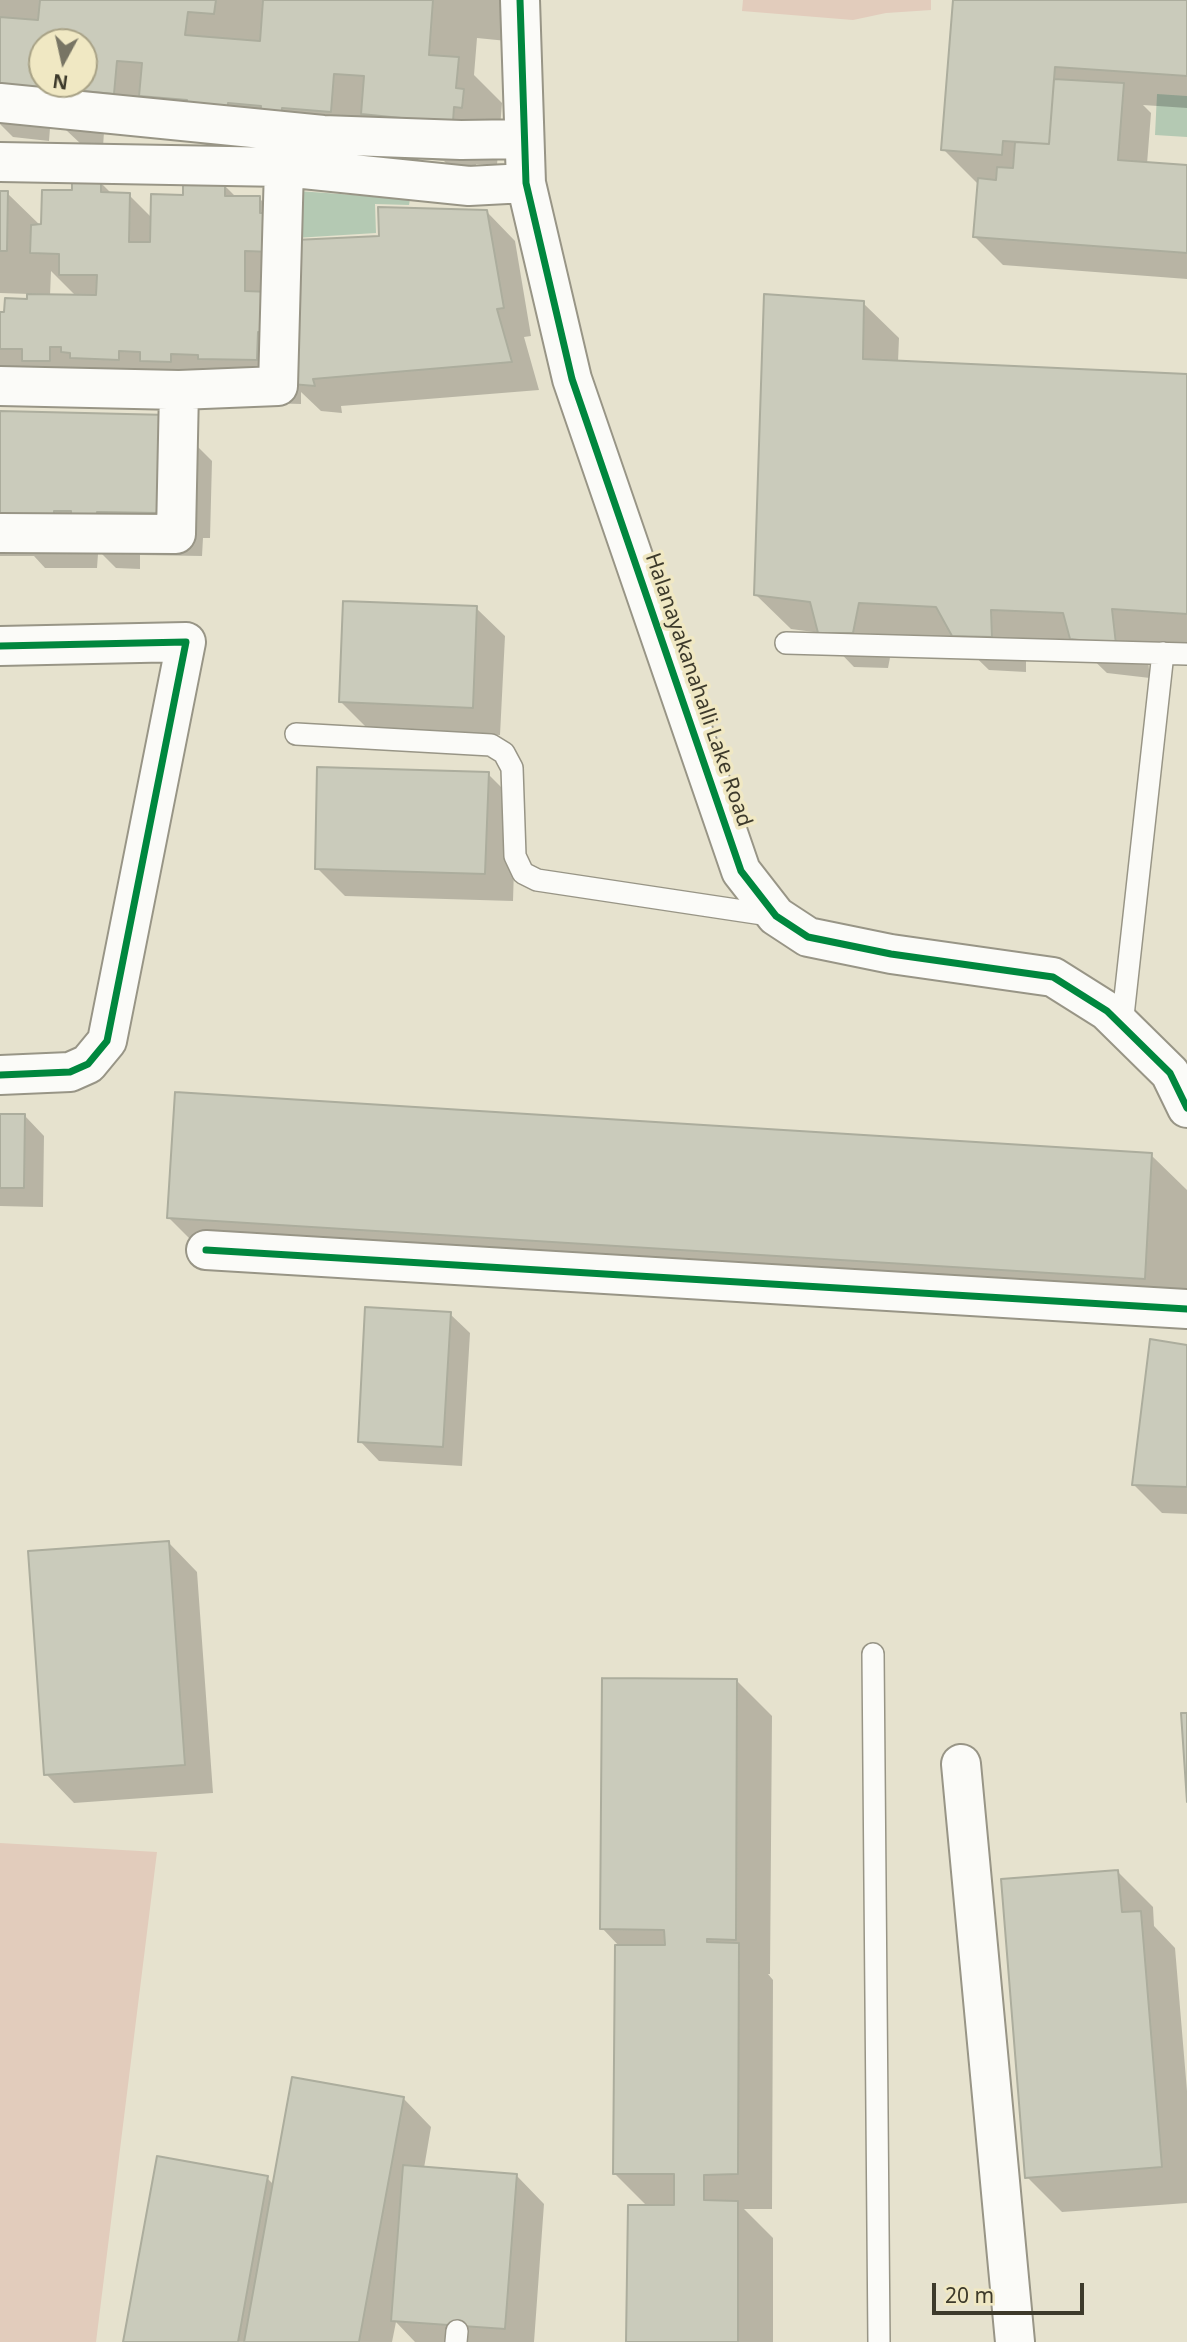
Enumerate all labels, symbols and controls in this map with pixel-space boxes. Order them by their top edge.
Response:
north arrow [28,28,98,98]
text: N [51,68,70,96]
street label: Halanayakanahalli Lake Road [639,550,757,830]
scale bar [935,2268,1087,2312]
text: 20 m [945,2281,994,2309]

